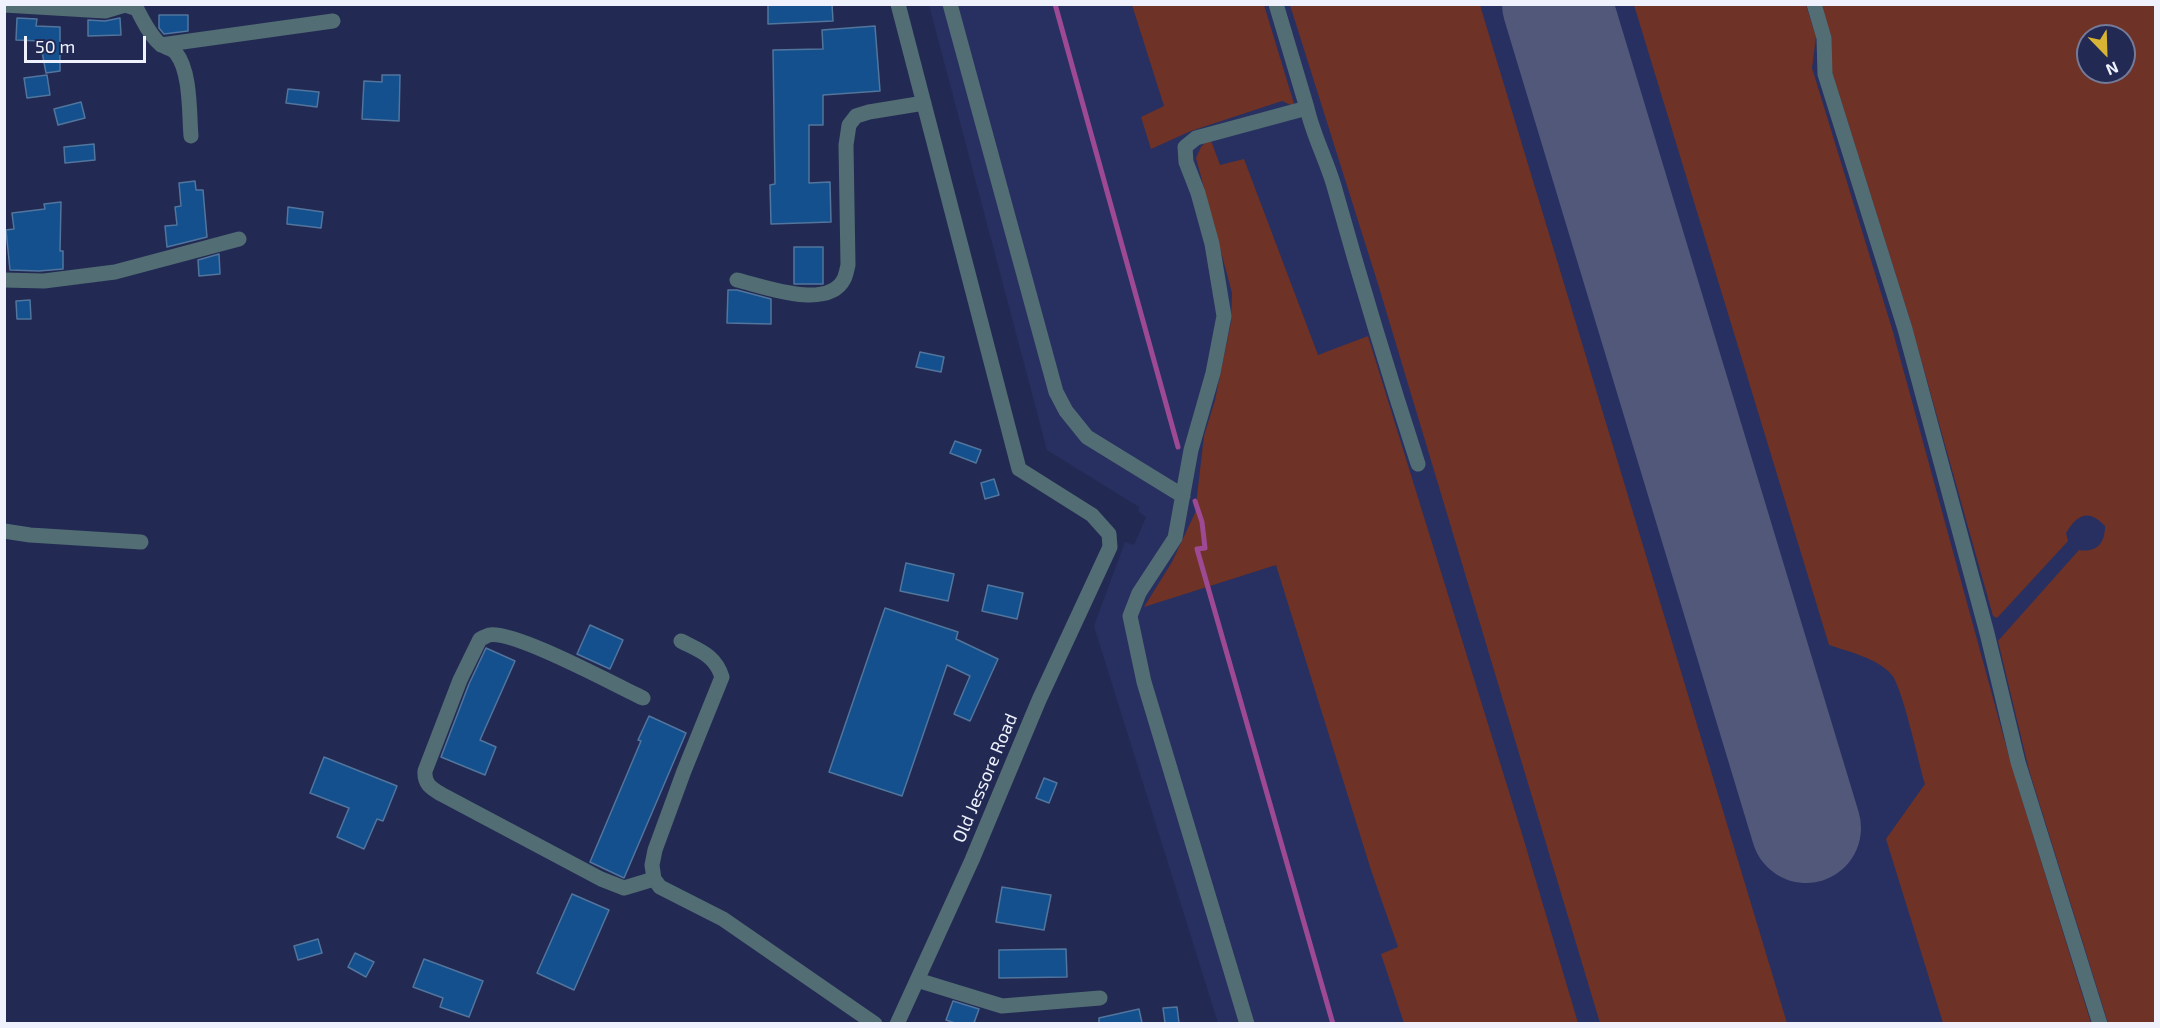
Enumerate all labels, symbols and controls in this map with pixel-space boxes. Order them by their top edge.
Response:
scale bar [27,24,148,62]
north arrow [2076,24,2136,84]
text: 50 m [35,35,75,57]
text: N [2103,58,2121,80]
street label: Old Jessore Road [948,710,1022,846]

